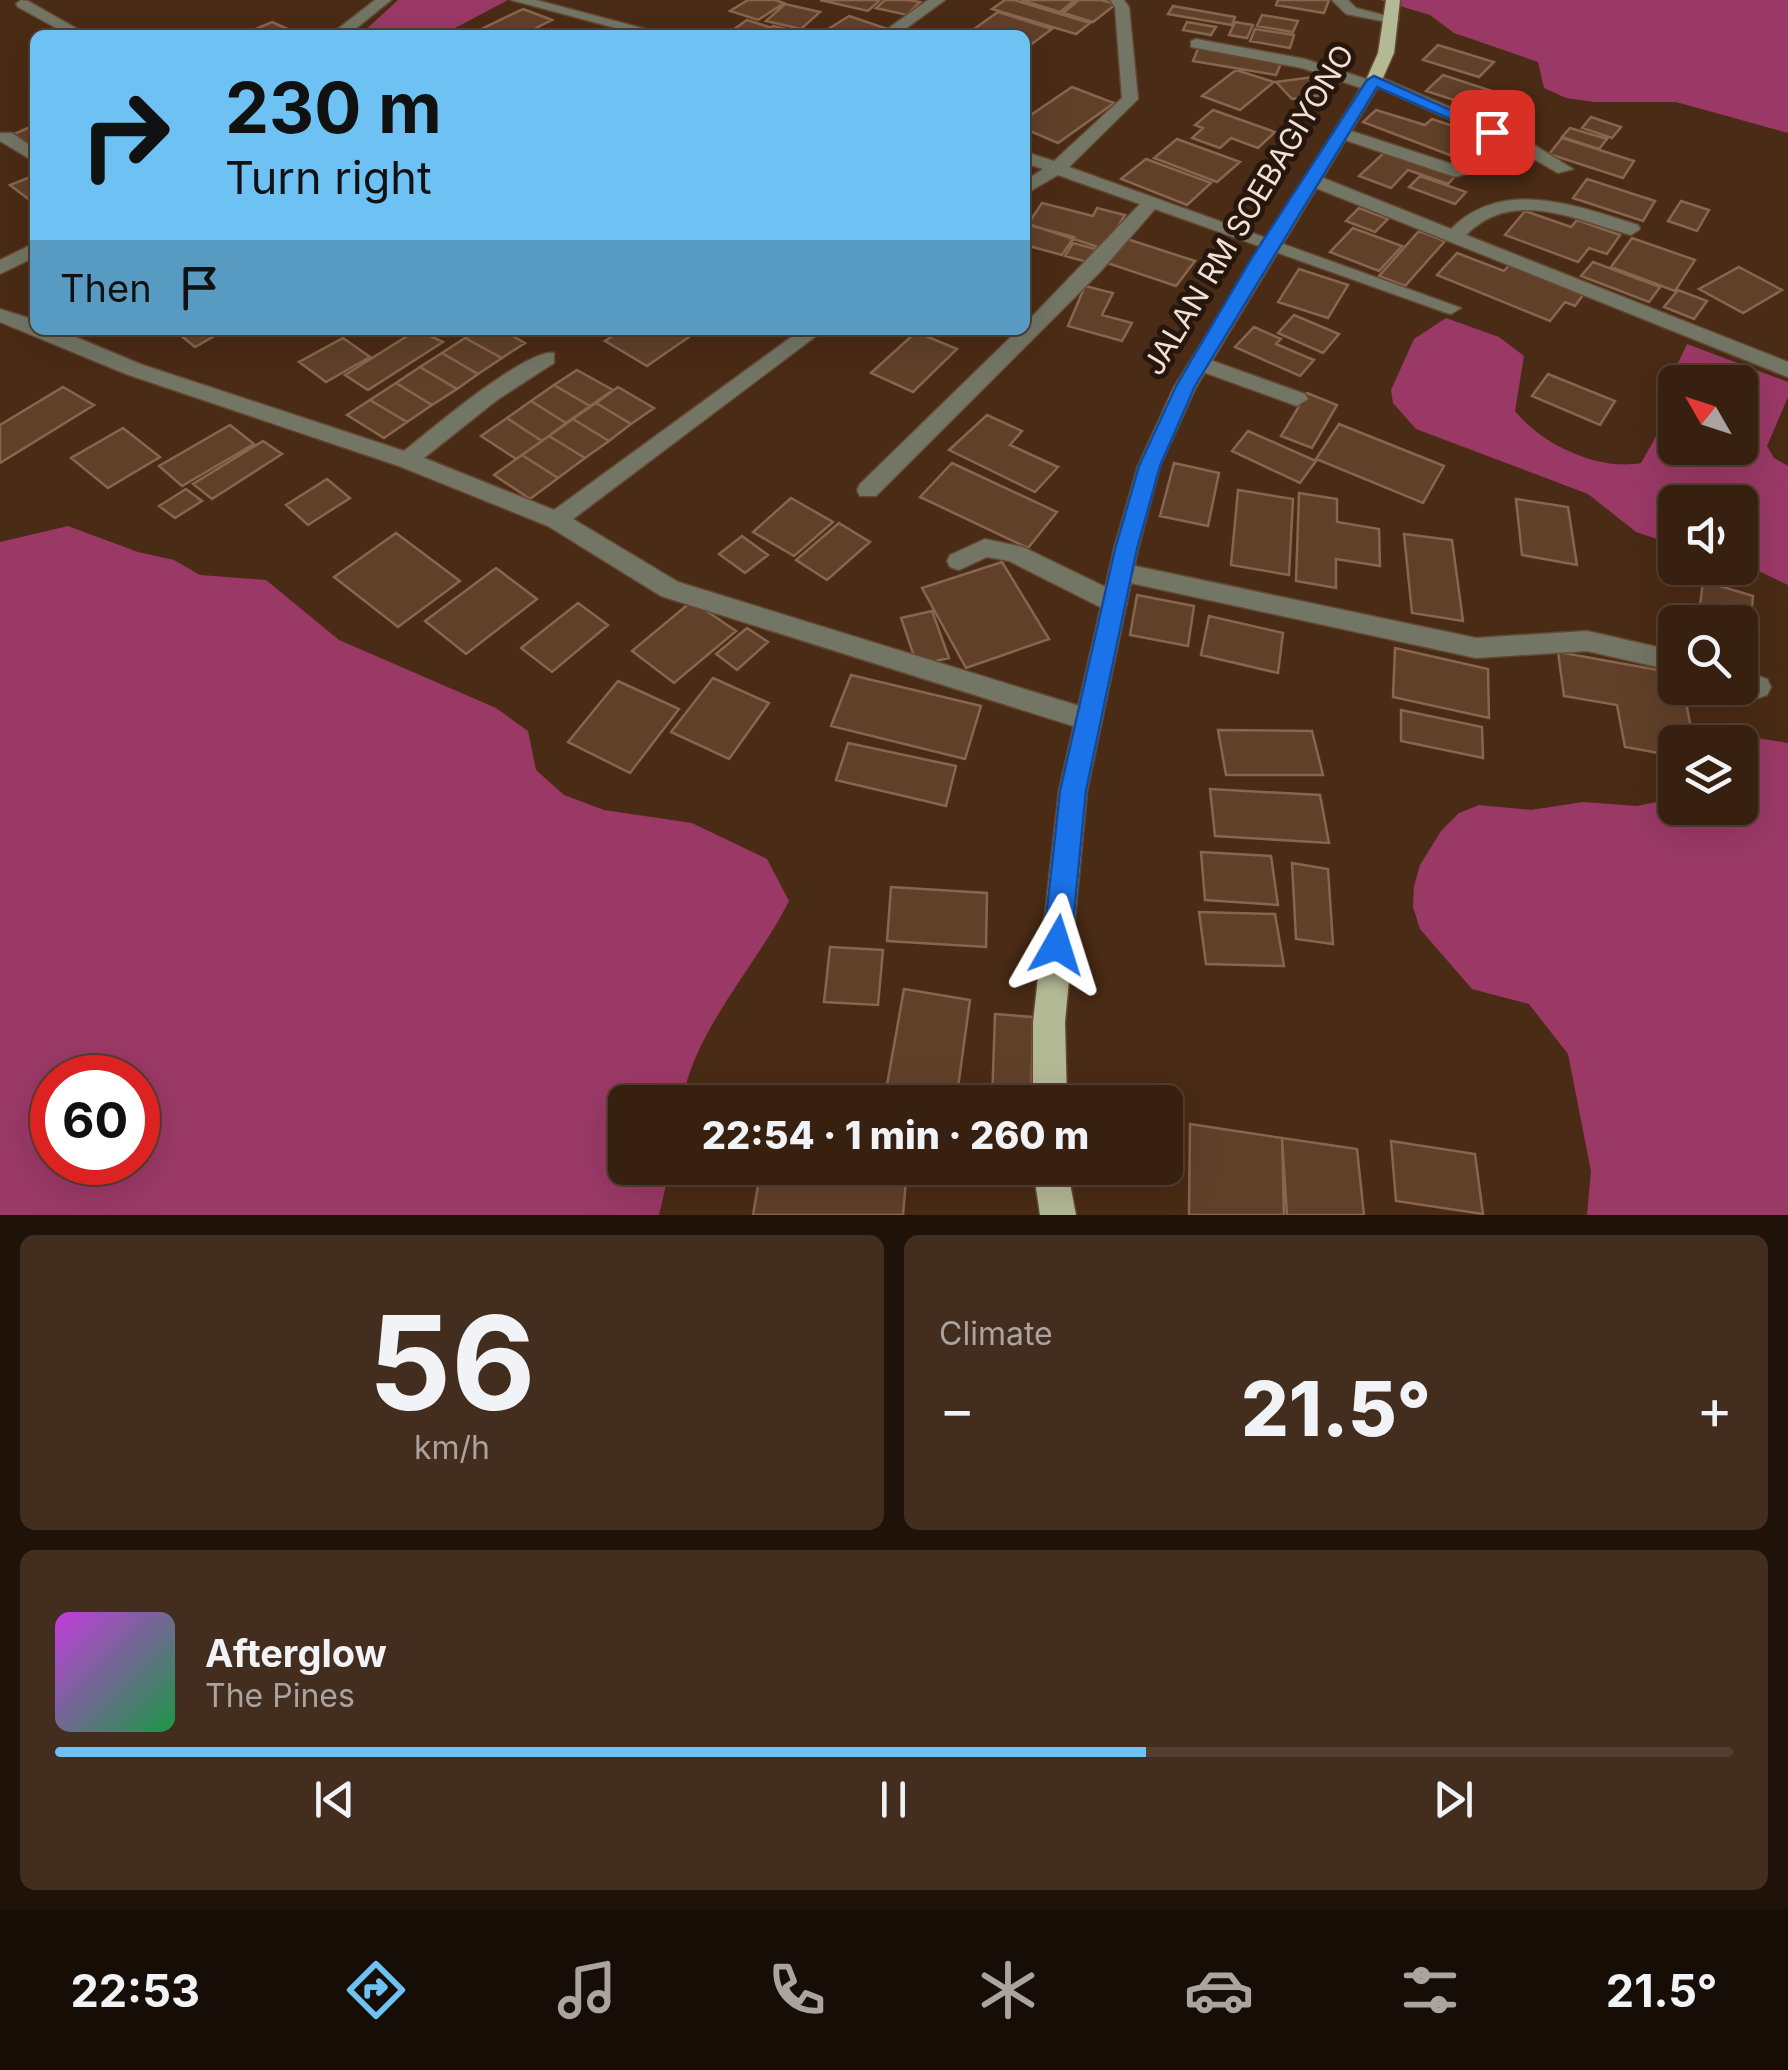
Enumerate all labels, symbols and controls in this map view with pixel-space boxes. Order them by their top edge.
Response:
street label: JALAN RM SOEBAGIYONO [1135,38,1361,381]
text: 230 m [225,65,442,150]
icon: right [60,70,190,200]
pin [1450,90,1535,175]
icon: arrive [1465,105,1520,160]
text: Turn right [225,150,432,205]
icon: arrive [172,260,227,315]
text: Then [60,265,152,311]
north arrow [1658,365,1758,465]
map controls [1658,365,1758,825]
button: sound [1658,485,1758,585]
button: search [1658,605,1758,705]
button: layers [1658,725,1758,825]
position arrow [1005,893,1109,997]
speed limit sign: 60 [30,1055,160,1185]
text: 22:54 · 1 min · 260 m [702,1112,1089,1158]
text: 56 [368,1284,536,1441]
text: Climate [939,1314,1053,1353]
text: 21.5° [1241,1363,1431,1454]
text: − [939,1376,975,1442]
text: + [1697,1376,1733,1442]
text: km/h [414,1428,490,1467]
text: Afterglow [205,1630,387,1676]
text: The Pines [205,1676,355,1715]
icon: previous [307,1772,362,1827]
icon: pause [866,1772,921,1827]
icon: next [1426,1772,1481,1827]
icon: directions [341,1955,411,2025]
icon: music [552,1955,622,2025]
icon: phone [762,1955,832,2025]
icon: climate [973,1955,1043,2025]
icon: car [1184,1955,1254,2025]
icon: filters [1395,1955,1465,2025]
text: 22:53 [70,1963,200,2018]
text: 21.5° [1606,1963,1718,2018]

